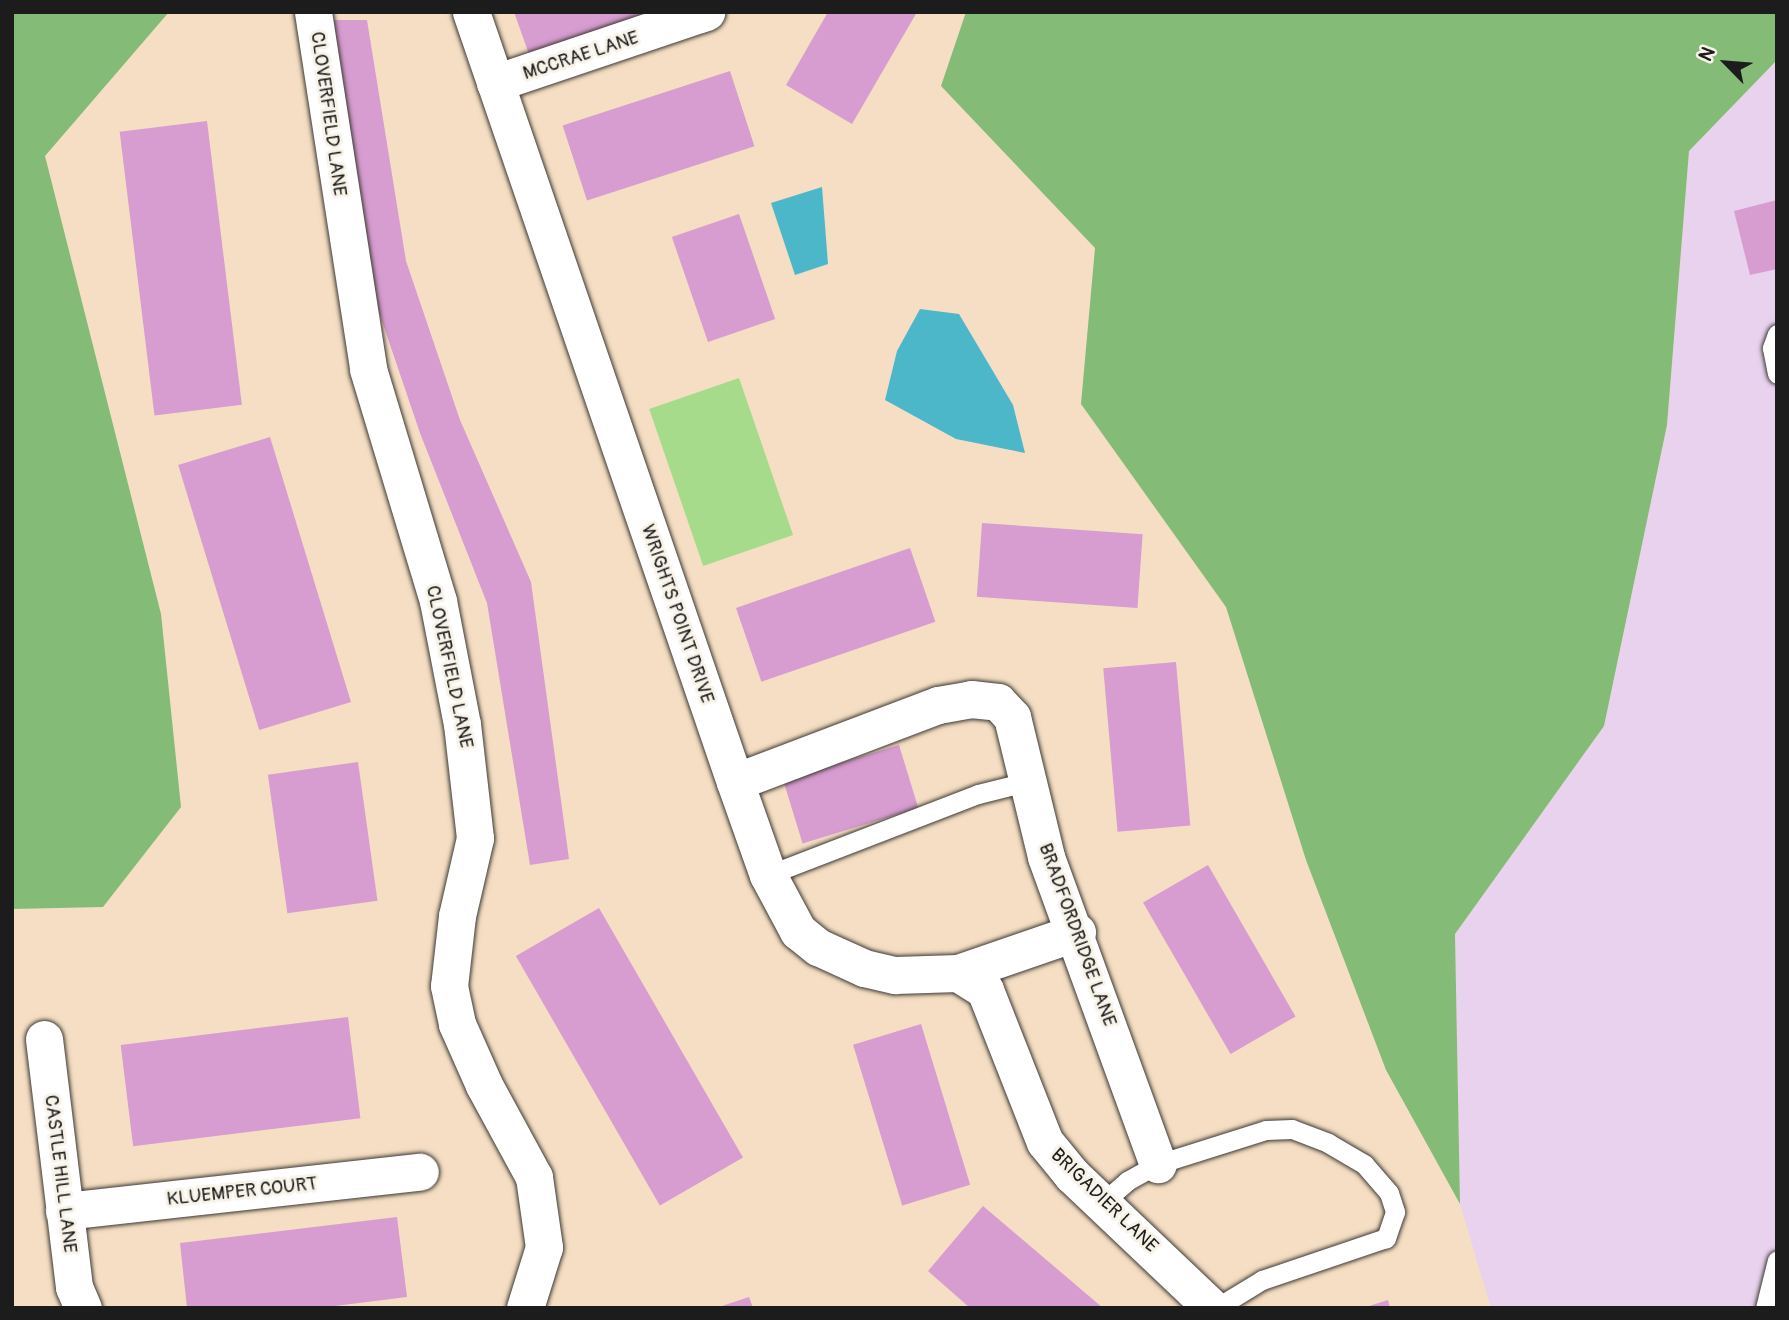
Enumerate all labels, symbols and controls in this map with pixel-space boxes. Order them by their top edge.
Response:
street label: MCCRAE LANE [520,27,642,85]
north arrow [1691,28,1761,98]
street label: CLOVERFIELD LANE [305,30,351,198]
text: N [1693,43,1721,65]
street label: WRIGHTS POINT DRIVE [636,522,718,706]
street label: CLOVERFIELD LANE [421,583,477,751]
street label: BRADFORDRIDGE LANE [1033,840,1121,1030]
street label: CASTLE HILL LANE [39,1094,81,1254]
street label: BRIGADIER LANE [1046,1144,1162,1258]
street label: KLUEMPER COURT [166,1173,318,1211]

